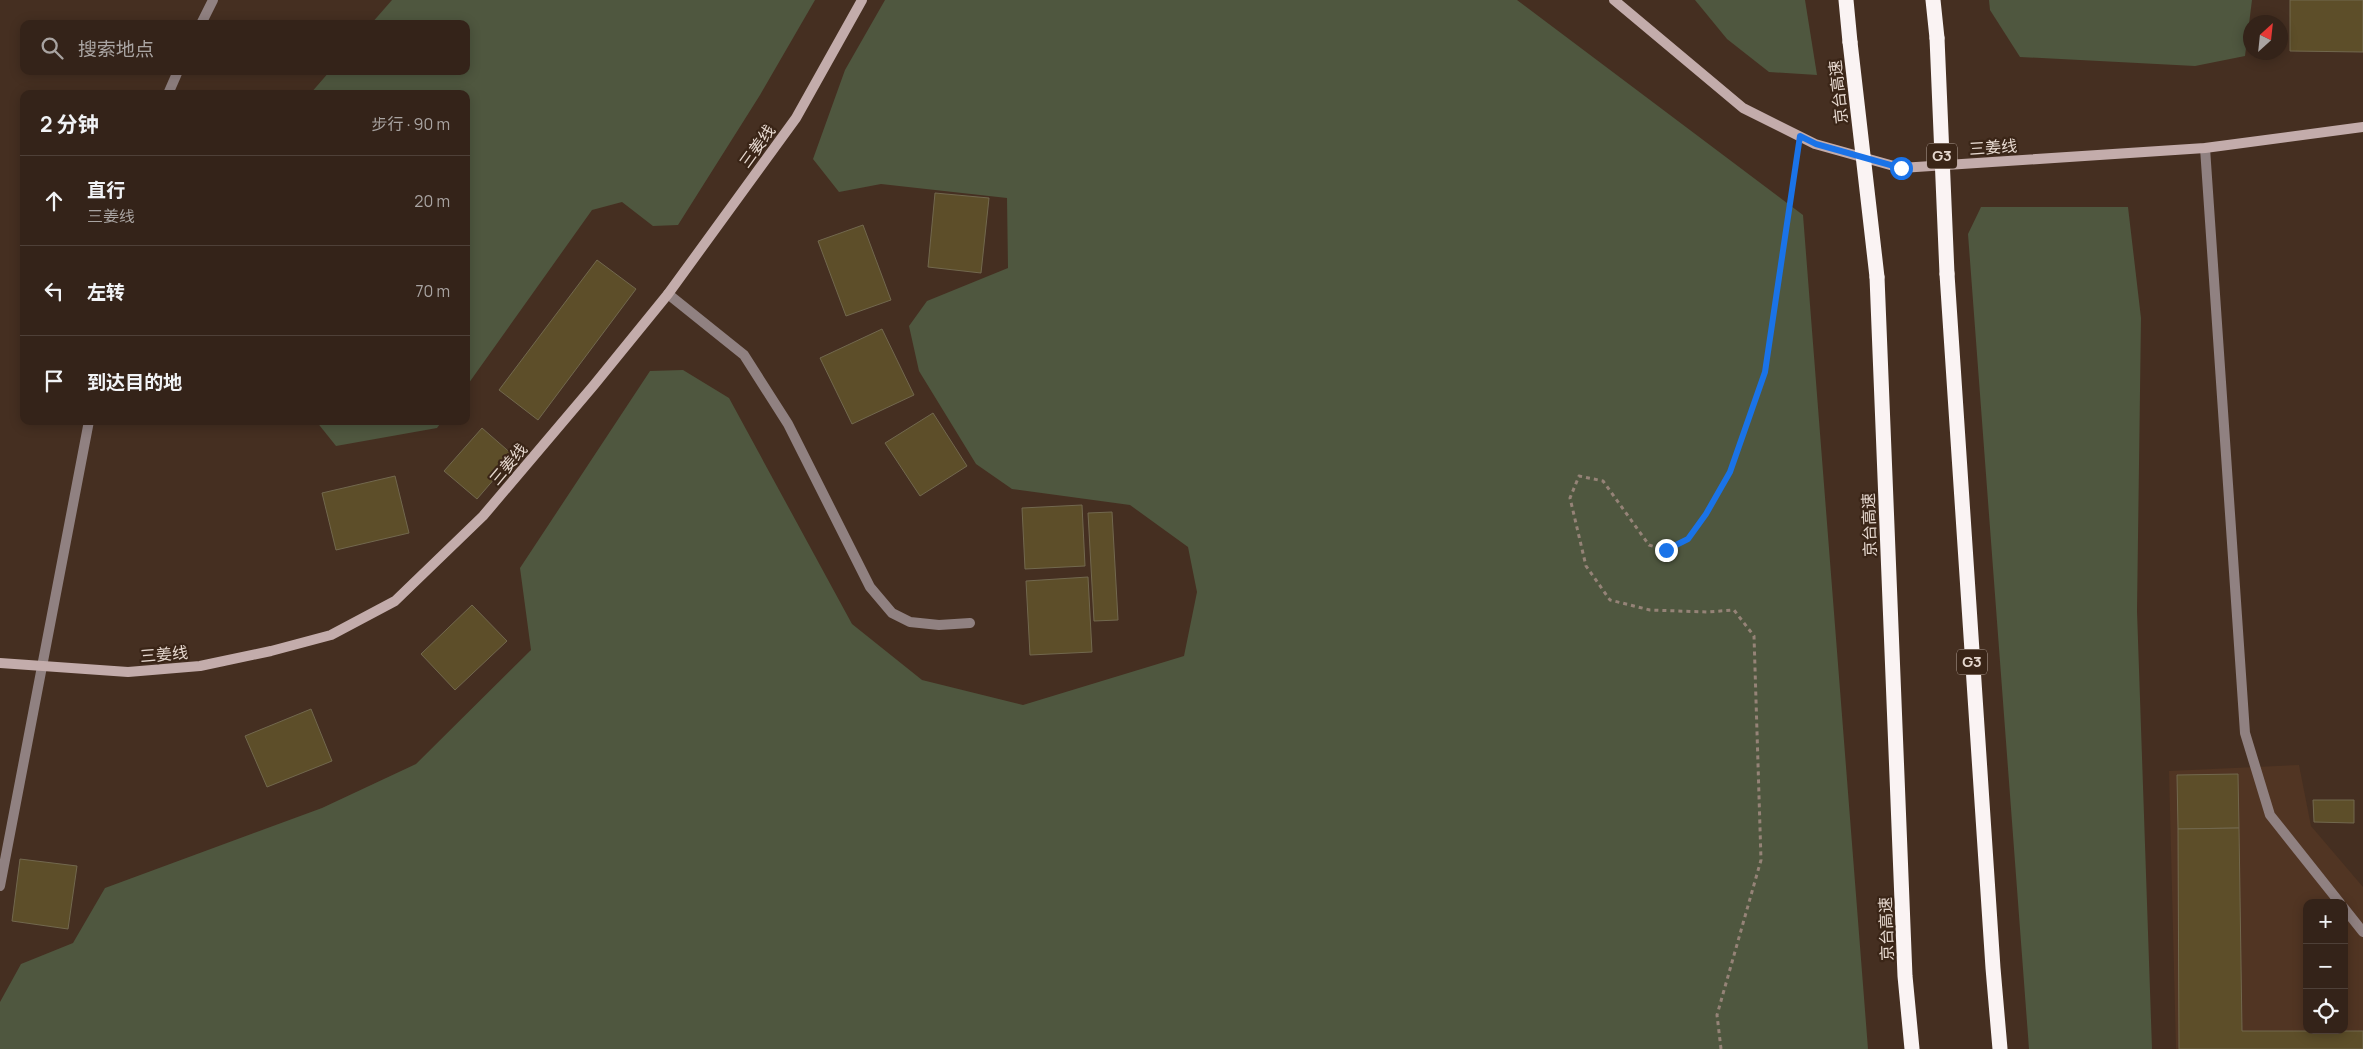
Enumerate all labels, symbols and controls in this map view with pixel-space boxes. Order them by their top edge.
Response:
north arrow [2243,15,2288,60]
search box [20,20,470,75]
icon: search [38,34,66,62]
text: 搜索地点 [78,36,154,62]
street label: 京台高速 [1824,59,1852,125]
text: 2 分钟 [40,110,99,138]
text: 步行 · 90 m [372,113,450,135]
street label: 三姜线 [734,120,780,172]
street label: 三姜线 [1968,134,2018,160]
road number: G3 [1927,144,1957,168]
route start [1890,157,1913,180]
text: 直行 [87,177,125,203]
icon: ahead [40,187,68,215]
text: 20 m [414,190,450,212]
text: 三姜线 [87,205,135,227]
icon: left [40,277,68,305]
text: 左转 [87,279,125,305]
text: 70 m [415,280,450,302]
icon: arrive [40,367,68,395]
text: 到达目的地 [87,369,182,395]
street label: 三姜线 [484,439,532,489]
street label: 京台高速 [1857,493,1881,557]
route end [1655,539,1678,562]
street label: 三姜线 [139,641,189,667]
road number: G3 [1957,650,1987,674]
street label: 京台高速 [1874,897,1898,961]
map controls [2303,899,2348,1034]
button: + [2303,899,2348,944]
button: − [2303,944,2348,989]
button: locate [2303,989,2348,1034]

